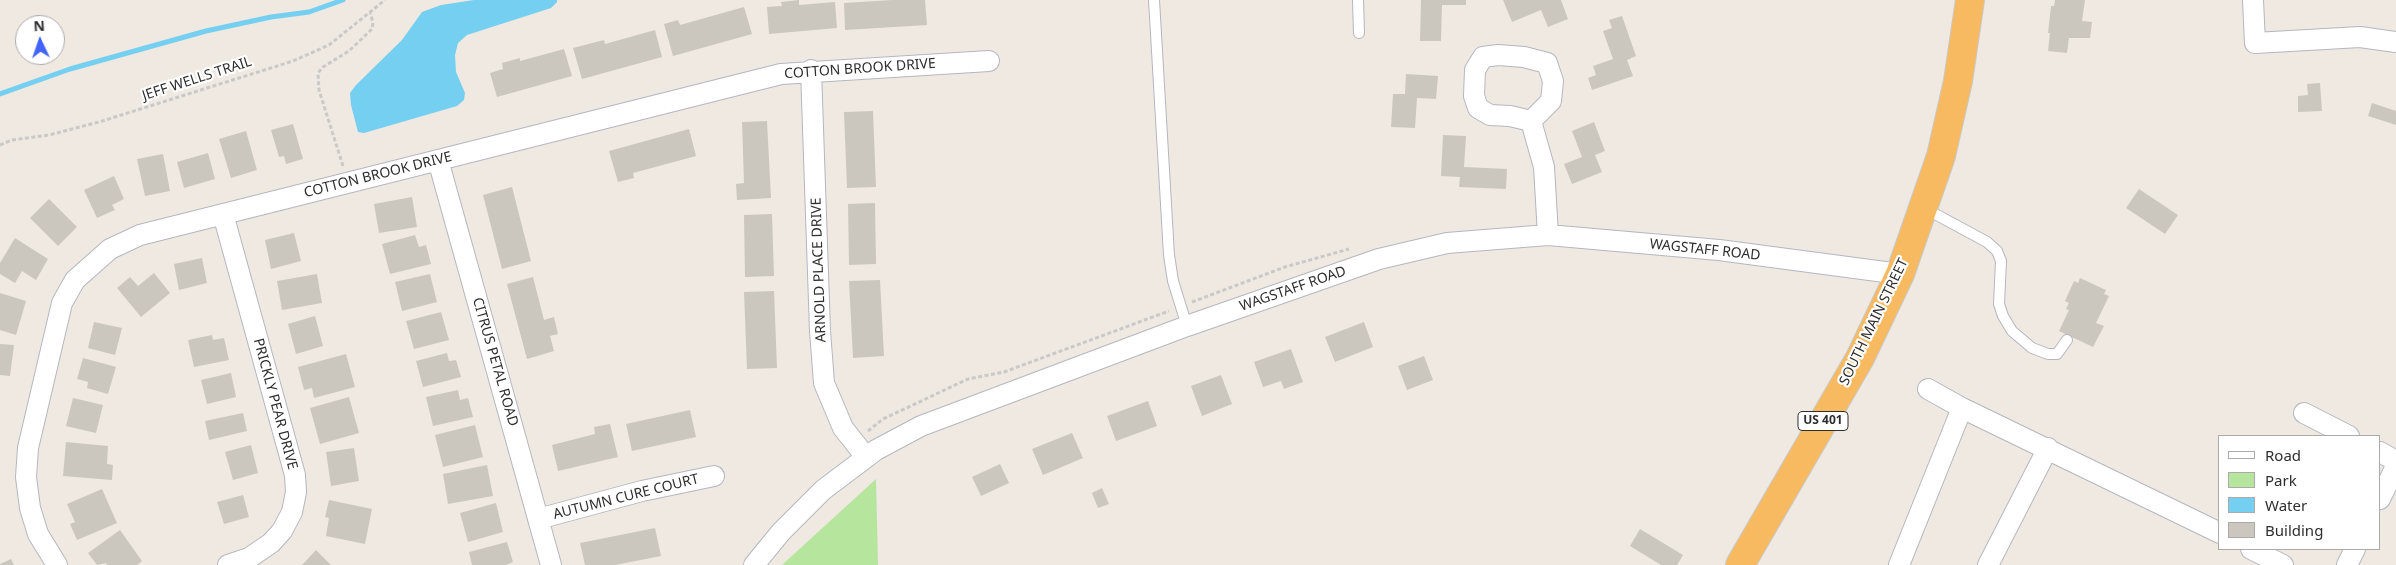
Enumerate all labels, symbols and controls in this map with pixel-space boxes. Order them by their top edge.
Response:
north arrow [15,15,65,65]
text: N [33,16,45,35]
street label: JEFF WELLS TRAIL [140,53,254,105]
street label: COTTON BROOK DRIVE [784,55,936,83]
street label: COTTON BROOK DRIVE [302,148,454,202]
street label: ARNOLD PLACE DRIVE [808,197,830,343]
street label: WAGSTAFF ROAD [1649,236,1761,264]
street label: SOUTH MAIN STREET [1836,256,1912,388]
street label: WAGSTAFF ROAD [1238,263,1348,315]
street label: CITRUS PETAL ROAD [469,296,521,428]
street label: PRICKLY PEAR DRIVE [249,336,301,472]
road number: US 401 [1798,412,1848,431]
legend [2218,435,2381,550]
text: Road [2265,445,2301,465]
text: Park [2265,470,2297,490]
street label: AUTUMN CURE COURT [551,471,701,523]
text: Water [2265,495,2307,515]
text: Building [2265,520,2323,540]

